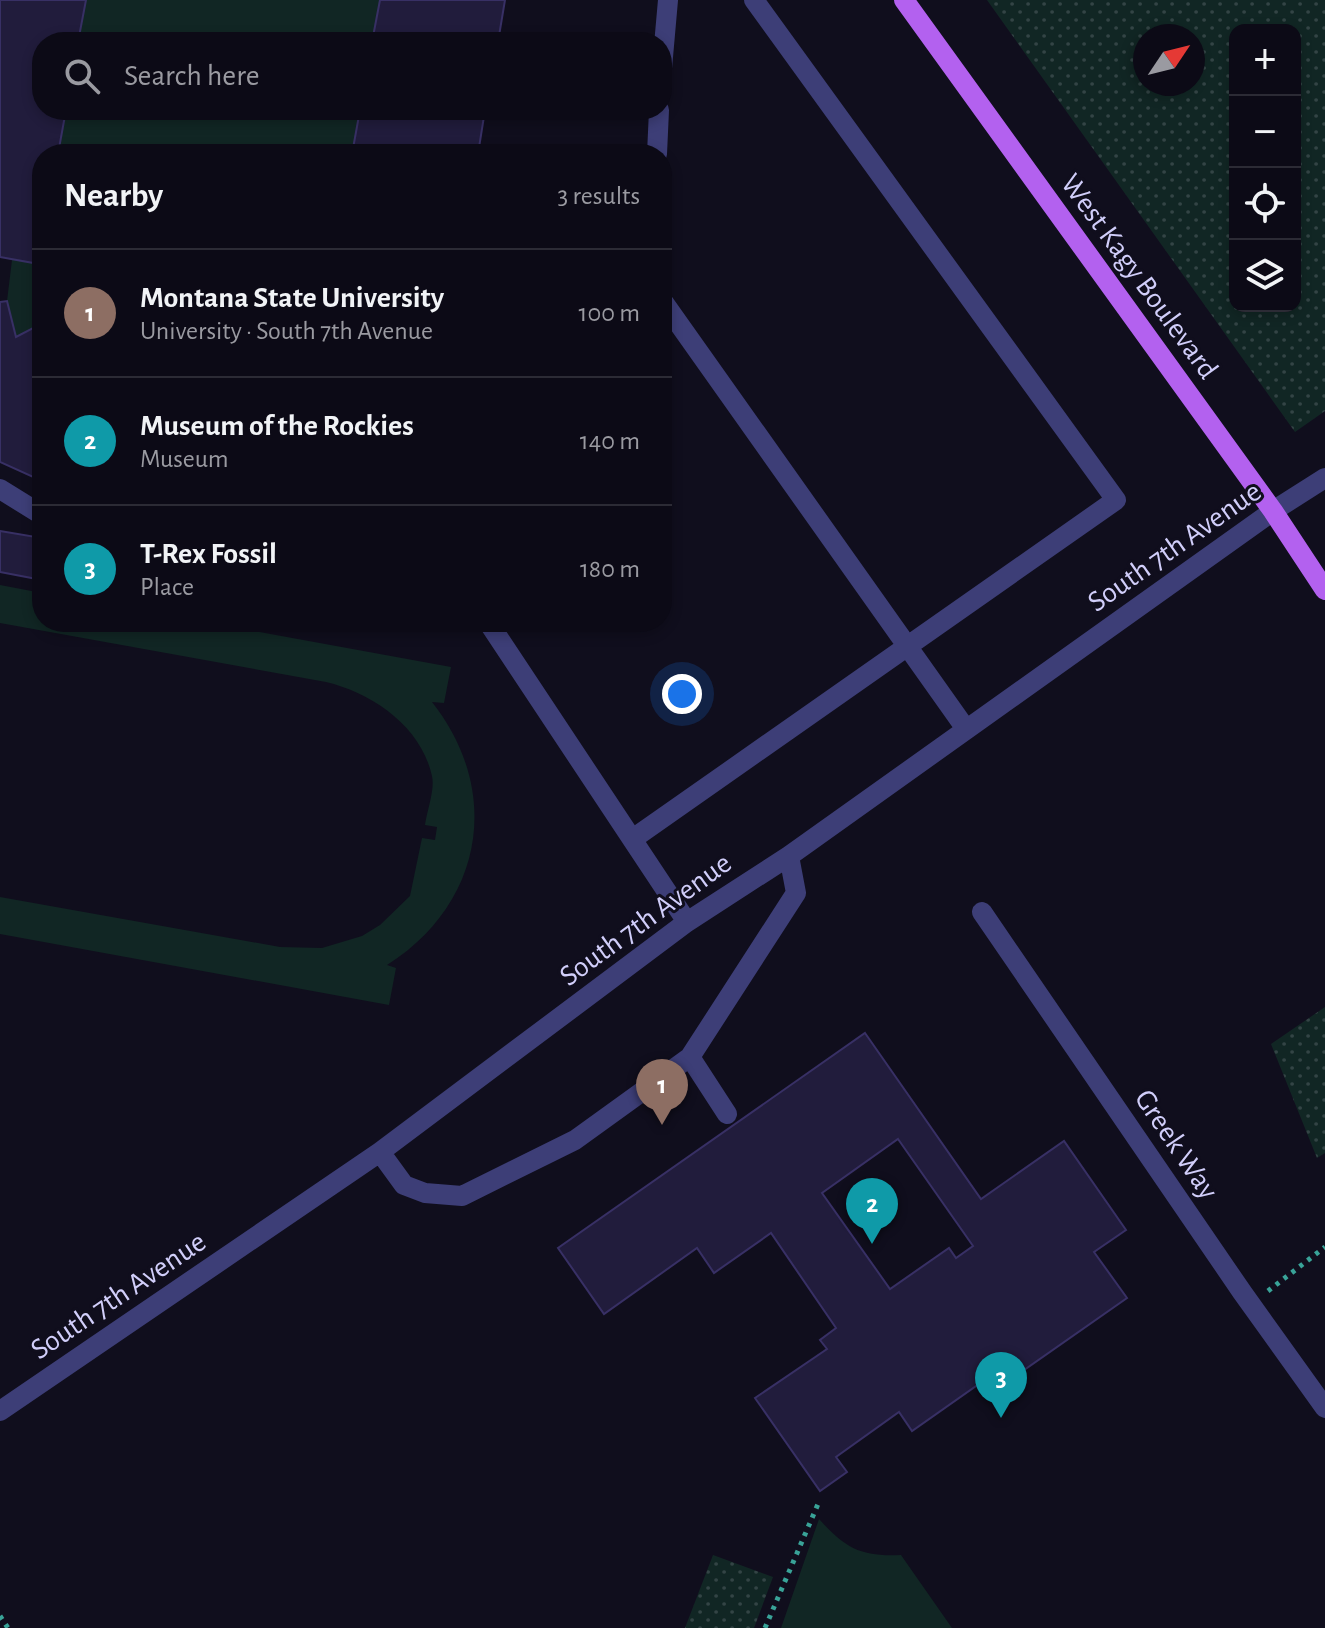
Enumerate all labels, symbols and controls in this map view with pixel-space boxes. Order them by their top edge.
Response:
north arrow [1133,24,1205,96]
map controls [1229,24,1301,312]
button: + [1229,24,1301,96]
search box [32,32,672,120]
icon: search [60,54,104,98]
text: Search here [124,61,260,91]
button: − [1229,96,1301,168]
button: locate [1229,168,1301,240]
street label: West Kagy Boulevard [1055,169,1223,385]
text: Nearby [64,179,163,213]
text: 3 results [557,183,640,209]
button: layers [1229,240,1301,312]
text: Montana State University [140,283,444,313]
text: 1 [85,300,95,326]
text: 100 m [579,300,640,326]
text: University · South 7th Avenue [140,318,433,344]
text: Museum of the Rockies [140,411,414,441]
text: 2 [84,428,96,454]
text: 140 m [580,428,640,454]
text: Museum [140,446,229,472]
street label: South 7th Avenue [1082,476,1267,618]
text: T-Rex Fossil [140,539,277,569]
text: 3 [84,556,96,582]
text: 180 m [580,556,640,582]
text: Place [140,574,194,600]
your location [662,674,702,714]
street label: South 7th Avenue [554,848,737,992]
pin: 1 [636,1059,688,1125]
street label: Greek Way [1129,1084,1224,1205]
pin: 2 [846,1178,898,1244]
street label: South 7th Avenue [26,1226,211,1365]
pin: 3 [975,1352,1027,1418]

